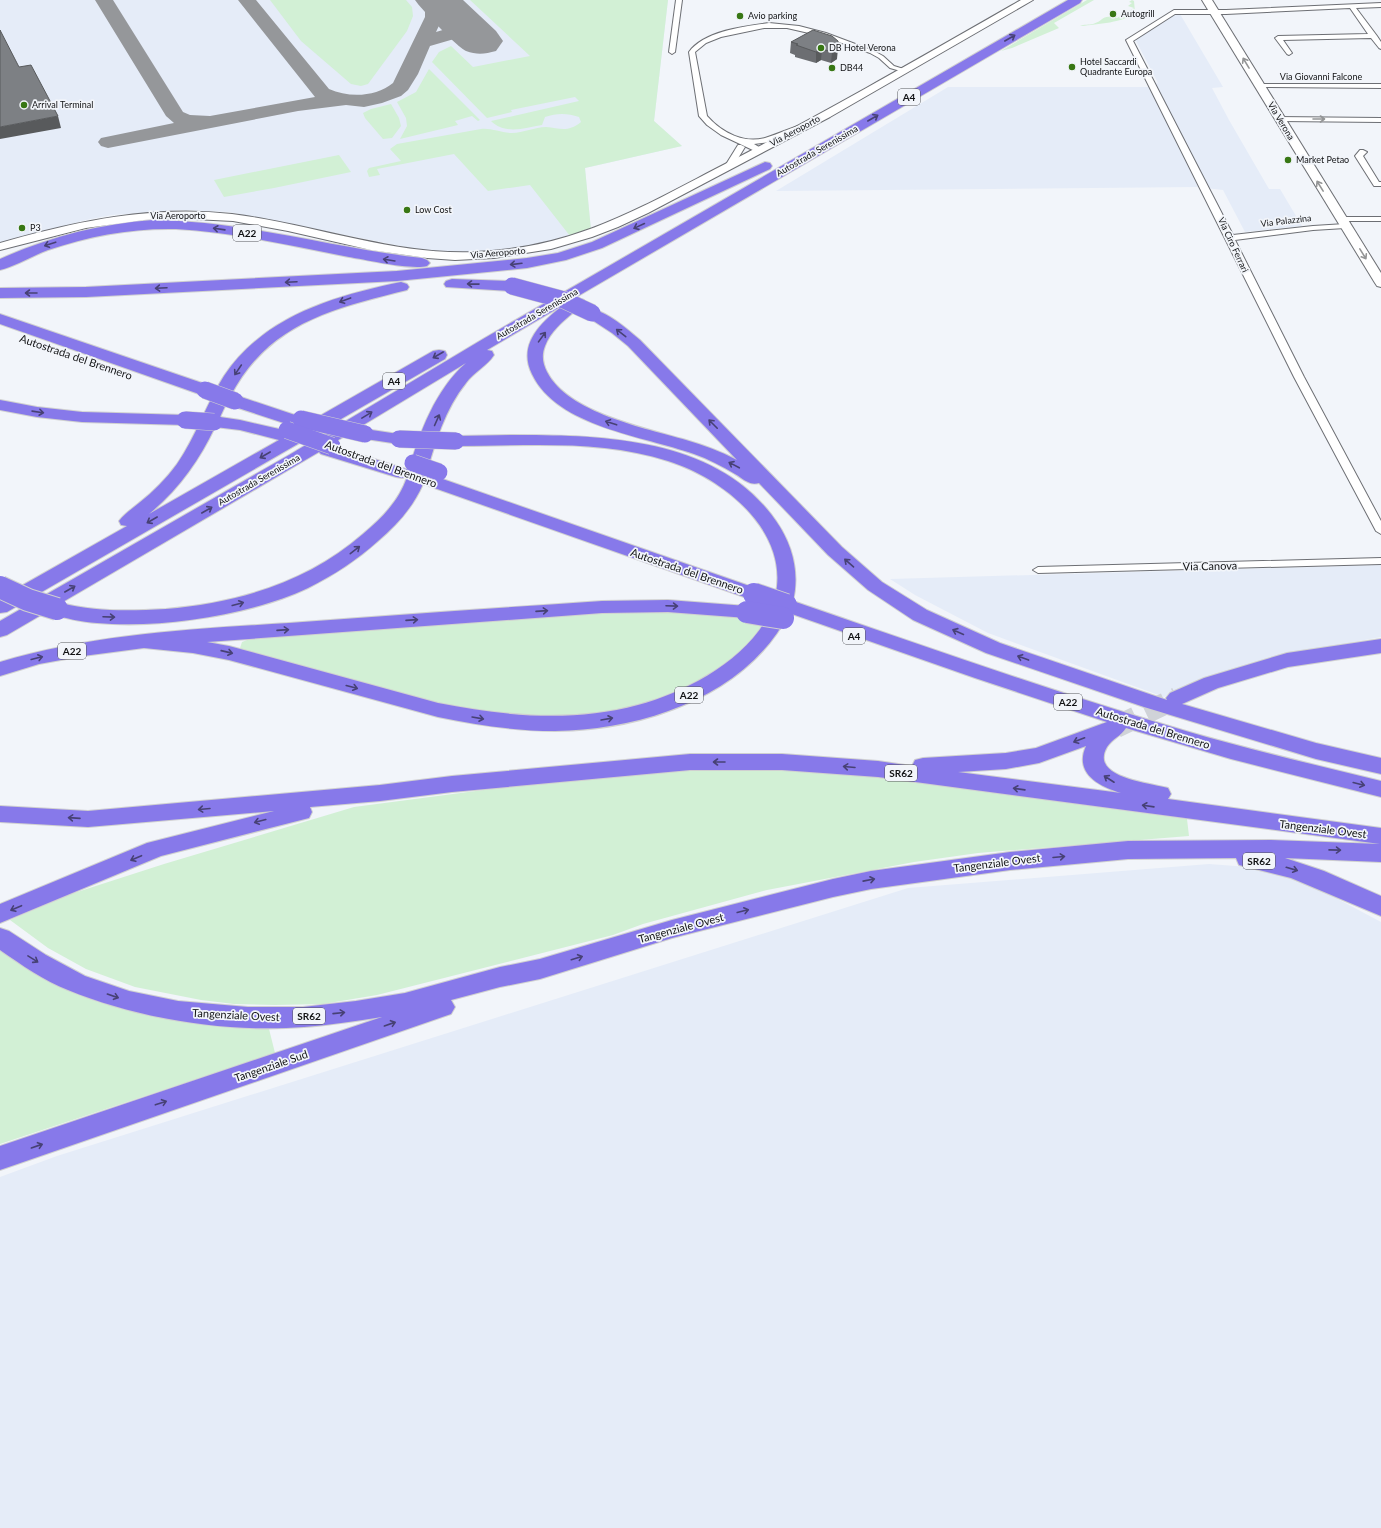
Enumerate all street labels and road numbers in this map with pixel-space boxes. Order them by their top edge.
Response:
street label: Via Giovanni Falcone [1280,71,1362,82]
road number: A4 [898,89,920,105]
street label: Via Verona [1266,100,1297,142]
street label: Via Aeroporto [768,113,822,148]
street label: Autostrada Serenissima [774,123,860,178]
street label: Via Aeroporto [150,210,206,221]
street label: Via Palazzina [1260,212,1312,229]
street label: Via Ciro Ferrari [1216,215,1251,274]
road number: A22 [233,225,261,241]
street label: Via Aeroporto [470,245,526,260]
street label: Autostrada Serenissima [494,286,580,341]
street label: Autostrada del Brennero [18,331,134,382]
road number: A4 [383,373,405,389]
street label: Autostrada del Brennero [323,437,439,490]
street label: Autostrada Serenissima [216,452,302,507]
street label: Autostrada del Brennero [629,545,745,596]
street label: Via Canova [1183,559,1237,572]
road number: A4 [843,628,865,644]
road number: A22 [58,643,86,659]
road number: A22 [675,687,703,703]
road number: A22 [1054,694,1082,710]
street label: Autostrada del Brennero [1095,704,1212,751]
road number: SR62 [885,765,917,781]
street label: Tangenziale Ovest [1279,817,1367,840]
street label: Tangenziale Ovest [953,851,1041,874]
road number: SR62 [1243,853,1275,869]
street label: Tangenziale Ovest [637,910,725,945]
street label: Tangenziale Ovest [192,1006,280,1023]
road number: SR62 [293,1008,325,1024]
street label: Tangenziale Sud [232,1047,309,1084]

